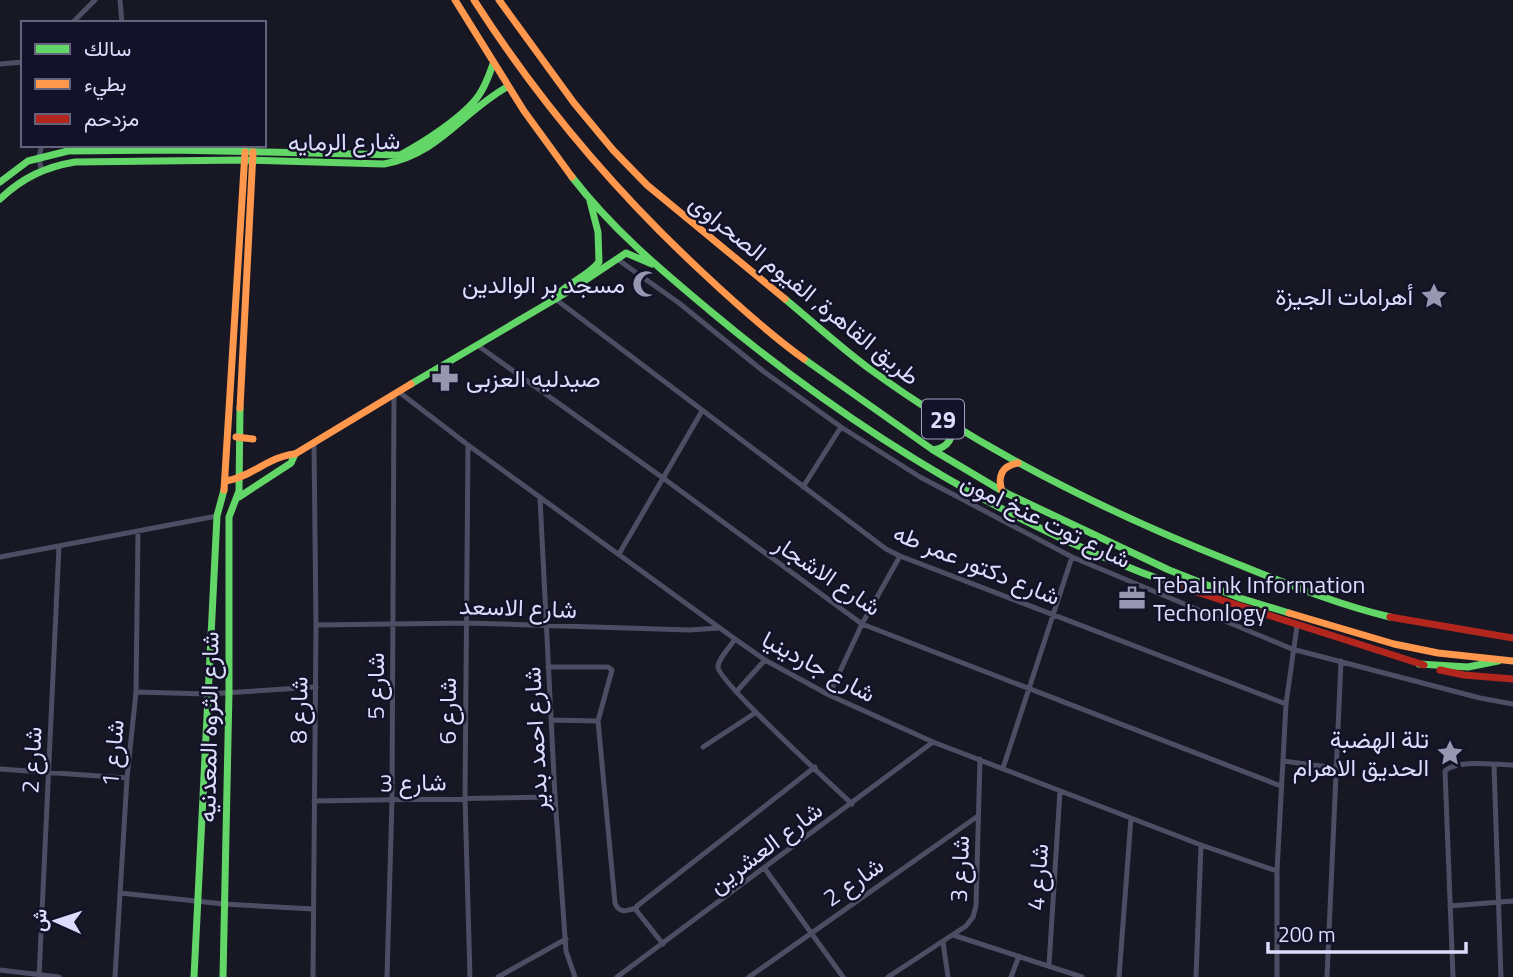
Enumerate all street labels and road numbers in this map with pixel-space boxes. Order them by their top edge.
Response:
street label: شارع الرمايه [287,122,401,160]
street label: طريق القاهرة, الفيوم الصحراوى [682,184,928,394]
road number: 29 [922,400,964,438]
street label: شارع توت عنخ امون [955,463,1137,577]
street label: شارع دكتور عمر طه [888,514,1066,614]
street label: شارع الاشجار [766,525,889,624]
street label: شارع الاسعد [458,587,578,627]
street label: شارع جاردينيا [756,621,882,711]
street label: شارع الثروه المعدنيه [188,631,228,823]
street label: شارع 5 [357,652,393,720]
street label: شارع احمد بدير [513,666,557,813]
street label: شارع 8 [279,676,317,744]
street label: شارع 6 [429,677,465,745]
street label: شارع 1 [91,718,133,788]
street label: شارع 2 [11,726,51,794]
street label: شارع 3 [379,763,447,801]
street label: شارع العشرين [700,792,830,902]
street label: شارع 3 [940,835,978,903]
street label: شارع 4 [1017,842,1057,912]
street label: شارع 2 [815,847,891,915]

